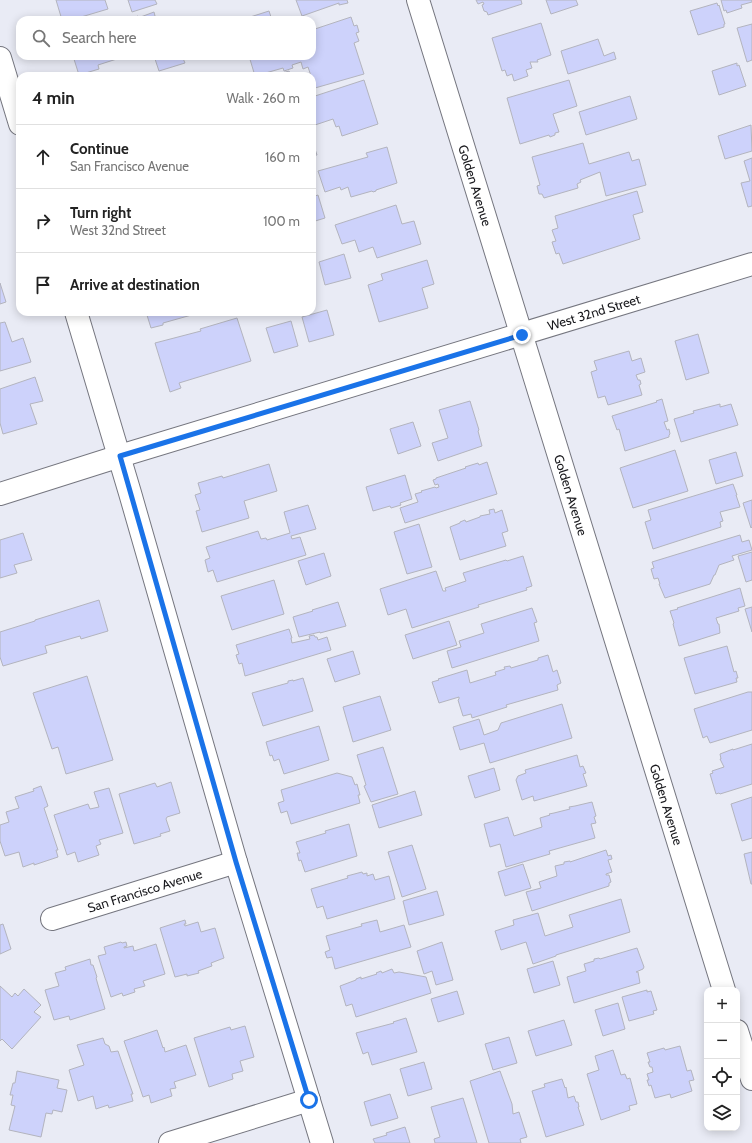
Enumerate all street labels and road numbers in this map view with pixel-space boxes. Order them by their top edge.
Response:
street label: Golden Avenue [455,143,495,228]
street label: West 32nd Street [546,290,643,334]
street label: Golden Avenue [551,452,591,538]
street label: Golden Avenue [647,762,687,847]
street label: San Francisco Avenue [85,865,204,916]

